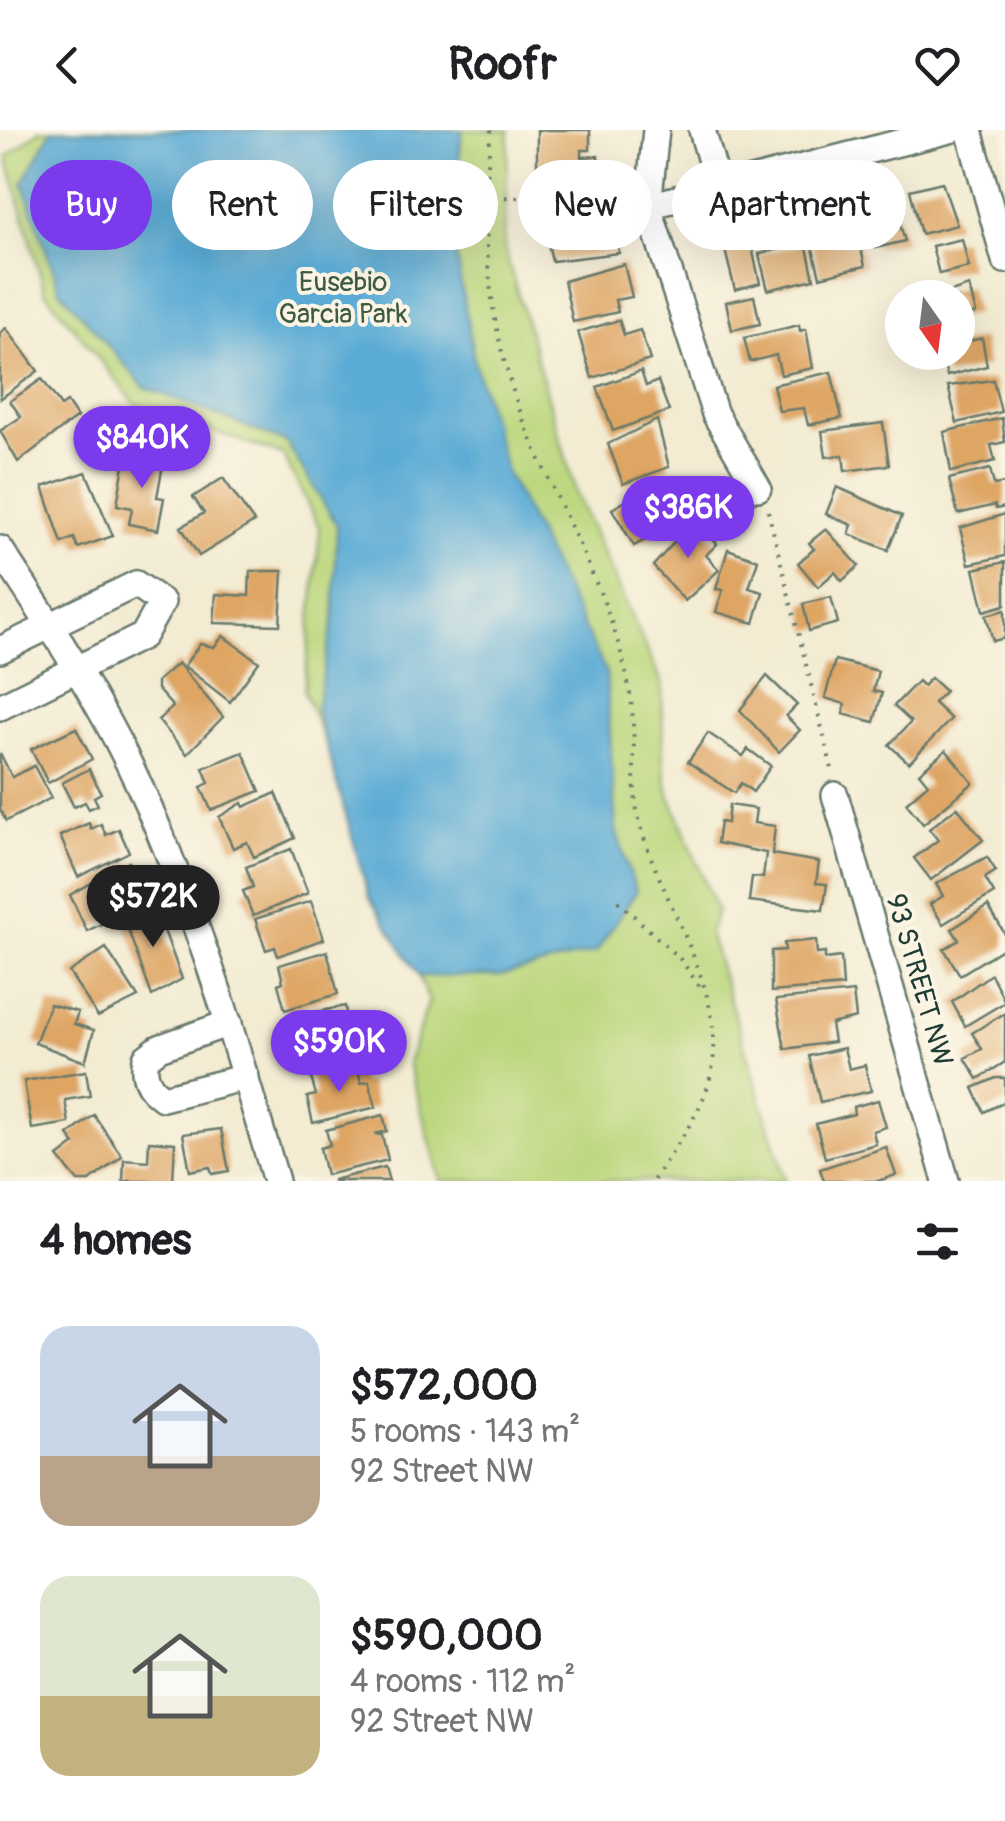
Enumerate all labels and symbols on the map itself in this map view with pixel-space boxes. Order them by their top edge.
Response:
park label: Eusebio Garcia Park [279,265,408,332]
north arrow [885,280,975,370]
pin: $840K [72,406,212,491]
pin: $386K [618,476,758,561]
pin: $572K [83,865,223,950]
street label: 93 STREET NW [878,890,960,1070]
pin: $590K [269,1010,409,1095]

